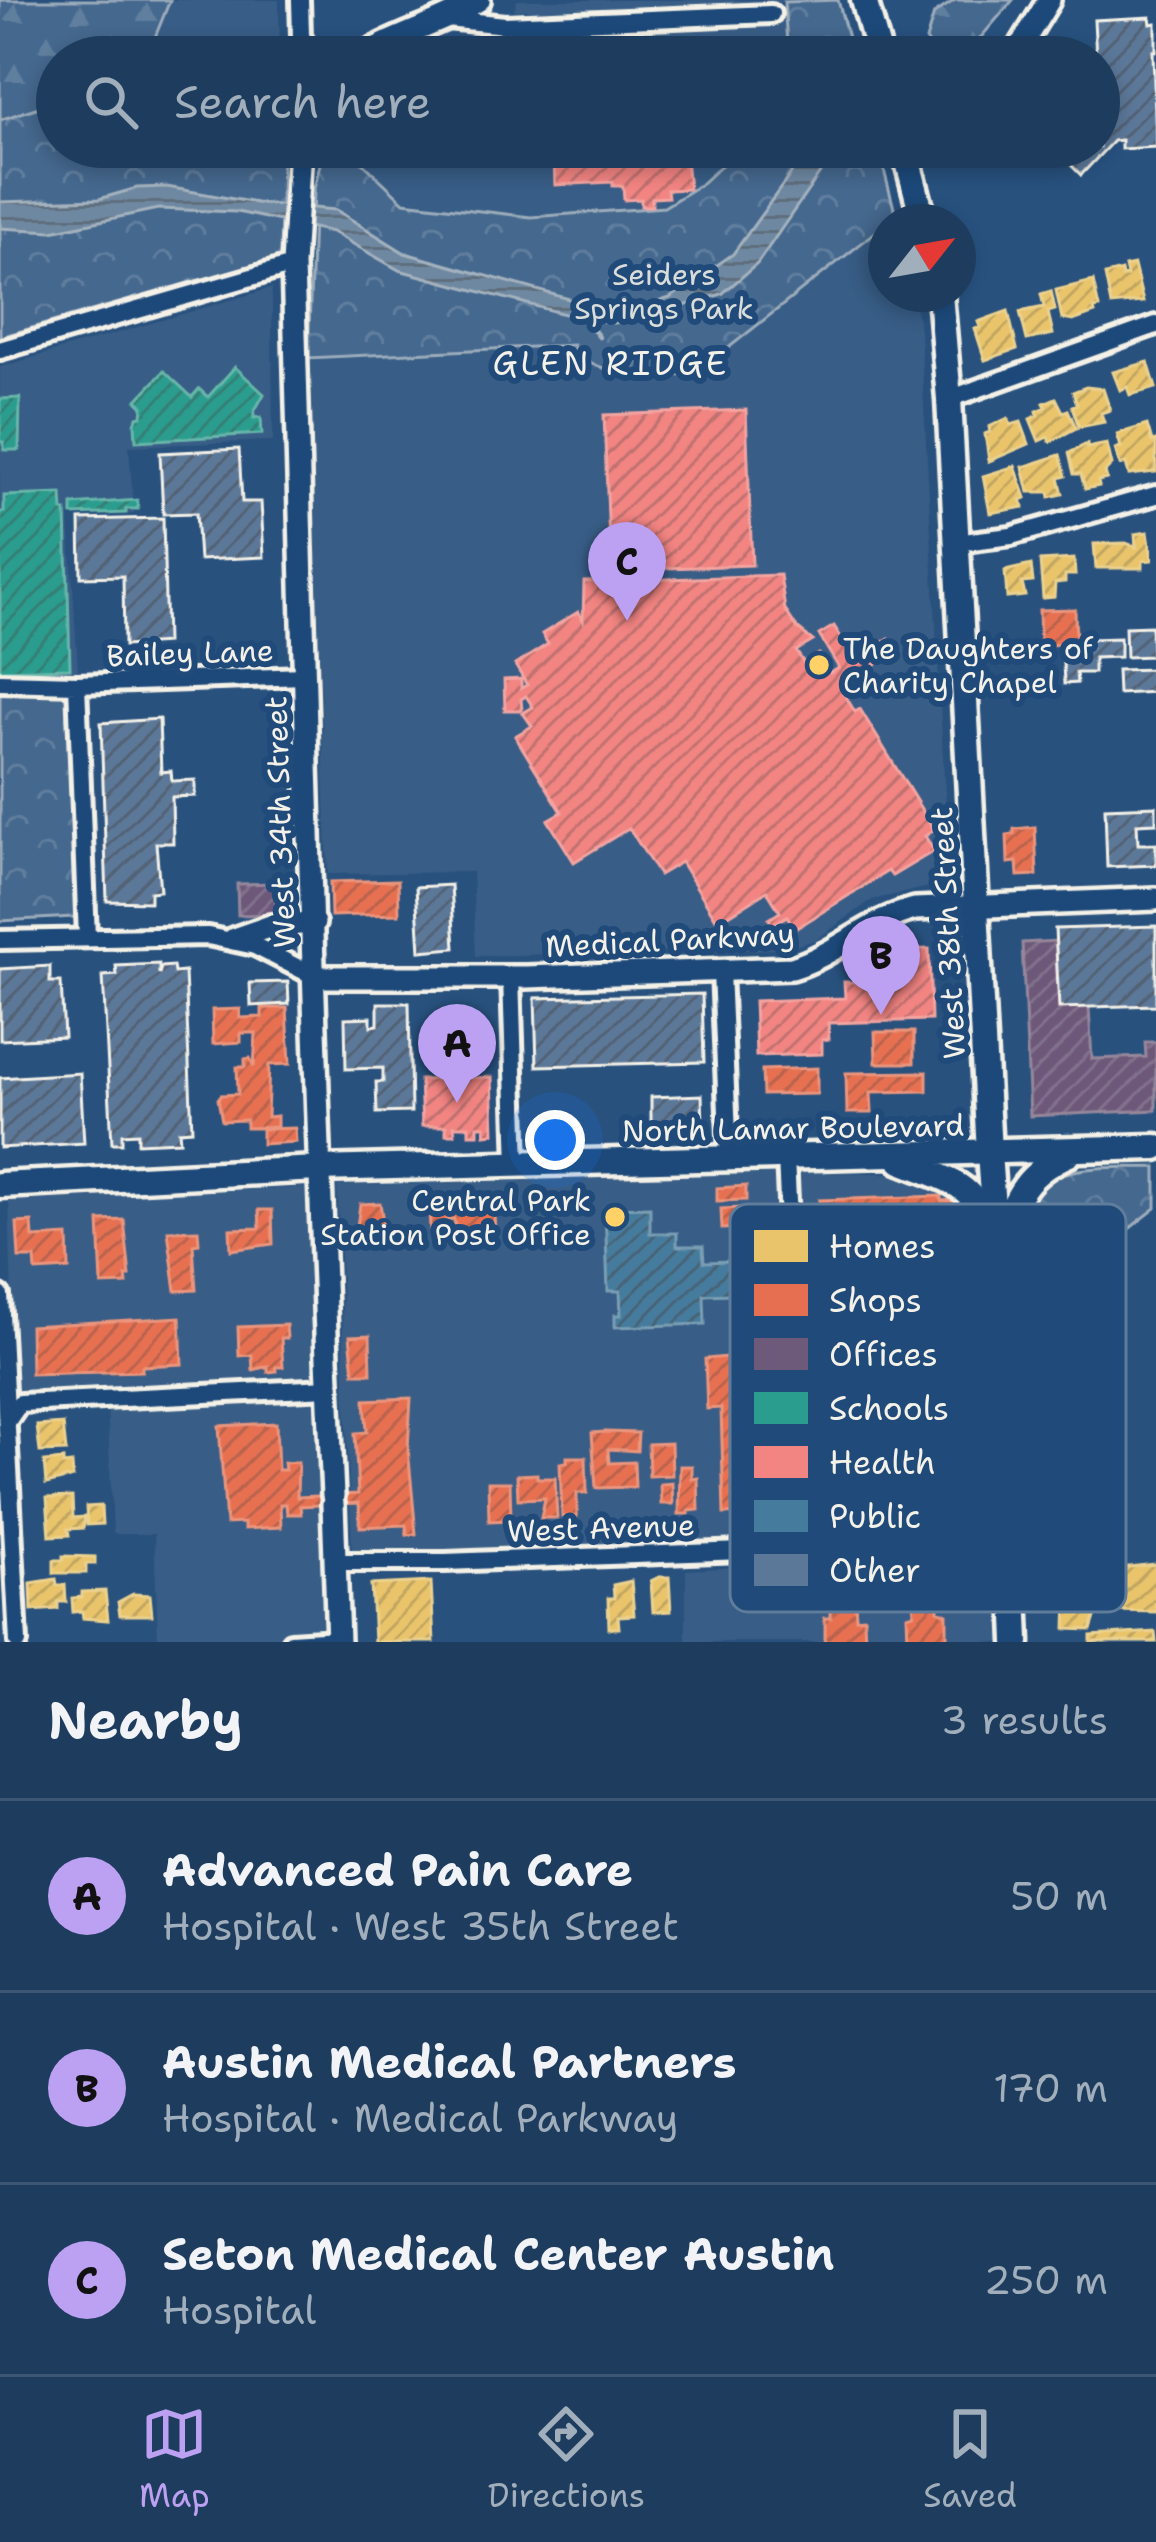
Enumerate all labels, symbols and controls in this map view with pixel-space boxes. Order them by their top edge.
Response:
search box [36,36,1120,168]
icon: search [78,69,144,135]
text: Search here [174,72,431,132]
north arrow [868,204,976,312]
park label: Seiders Springs Park [574,254,754,329]
district label: GLEN RIDGE [492,341,730,386]
pin: C [588,522,666,621]
place label: The Daughters of Charity Chapel [843,628,1094,703]
street label: Bailey Lane [106,630,274,676]
marker: The Daughters of Charity Chapel [806,652,832,678]
street label: West 34th Street [255,695,305,949]
street label: West 38th Street [921,806,975,1060]
street label: Medical Parkway [544,913,796,967]
pin: B [842,916,920,1015]
pin: A [418,1004,496,1103]
street label: North Lamar Boulevard [621,1105,965,1151]
your location [525,1110,585,1170]
place label: Central Park Station Post Office [320,1180,591,1255]
marker: Central Park Station Post Office [602,1204,628,1230]
legend [730,1204,1126,1612]
text: Homes [829,1224,936,1269]
text: Shops [829,1278,922,1323]
text: Offices [829,1332,938,1377]
text: Schools [829,1386,949,1431]
text: Health [829,1440,936,1485]
text: Public [829,1494,921,1539]
street label: West Avenue [507,1504,695,1552]
text: Other [829,1548,921,1593]
text: Nearby [48,1686,243,1754]
text: 3 results [941,1694,1108,1746]
text: Advanced Pain Care [162,1840,633,1900]
text: A [72,1870,102,1922]
text: 50 m [1010,1870,1108,1922]
text: Hospital · West 35th Street [162,1900,679,1952]
text: Austin Medical Partners [162,2032,736,2092]
text: B [75,2062,99,2114]
text: 170 m [993,2062,1108,2114]
text: Hospital · Medical Parkway [162,2092,678,2144]
text: Seton Medical Center Austin [162,2224,834,2284]
text: C [75,2254,99,2306]
text: 250 m [984,2254,1108,2306]
text: Hospital [162,2284,316,2336]
tab: Map [139,2401,210,2518]
tab: Directions [488,2401,645,2518]
tab: Saved [923,2401,1017,2518]

